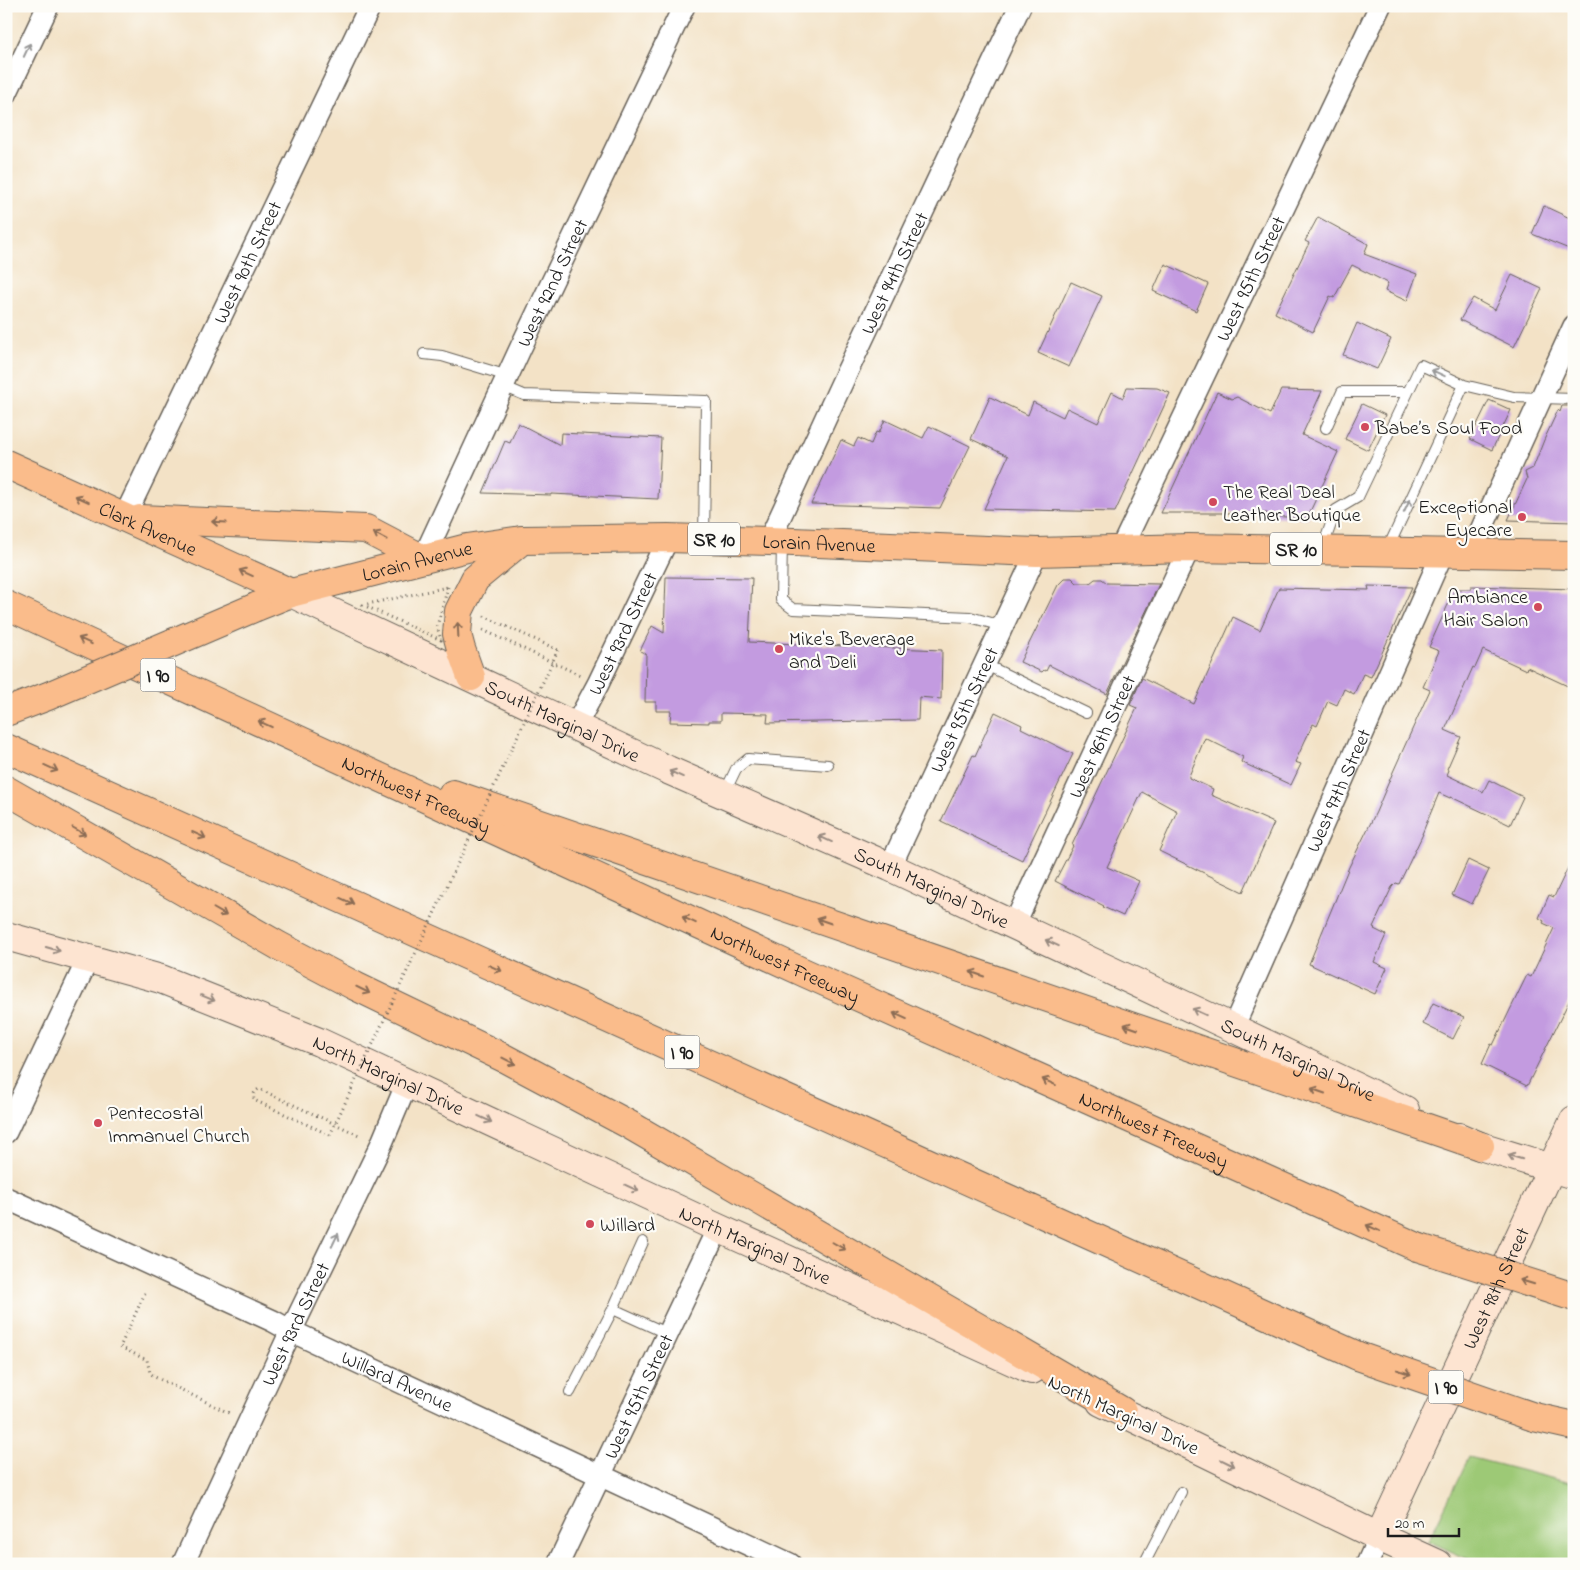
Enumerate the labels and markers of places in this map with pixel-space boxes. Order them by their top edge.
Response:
place label: Babe’s Soul Food [1374,415,1522,444]
marker: Babe’s Soul Food [1359,421,1371,433]
place label: The Real Deal Leather Boutique [1223,479,1361,531]
place label: Exceptional Eyecare [1418,494,1512,546]
marker: The Real Deal Leather Boutique [1207,496,1219,508]
marker: Exceptional Eyecare [1516,511,1528,523]
place label: Ambiance Hair Salon [1444,584,1528,636]
marker: Ambiance Hair Salon [1532,601,1544,613]
place label: Mike's Beverage and Deli [789,626,914,678]
marker: Mike's Beverage and Deli [773,643,785,655]
place label: Pentecostal Immanuel Church [108,1100,250,1152]
marker: Pentecostal Immanuel Church [92,1117,104,1129]
place label: Willard [600,1212,655,1241]
marker: Willard [584,1218,596,1230]

